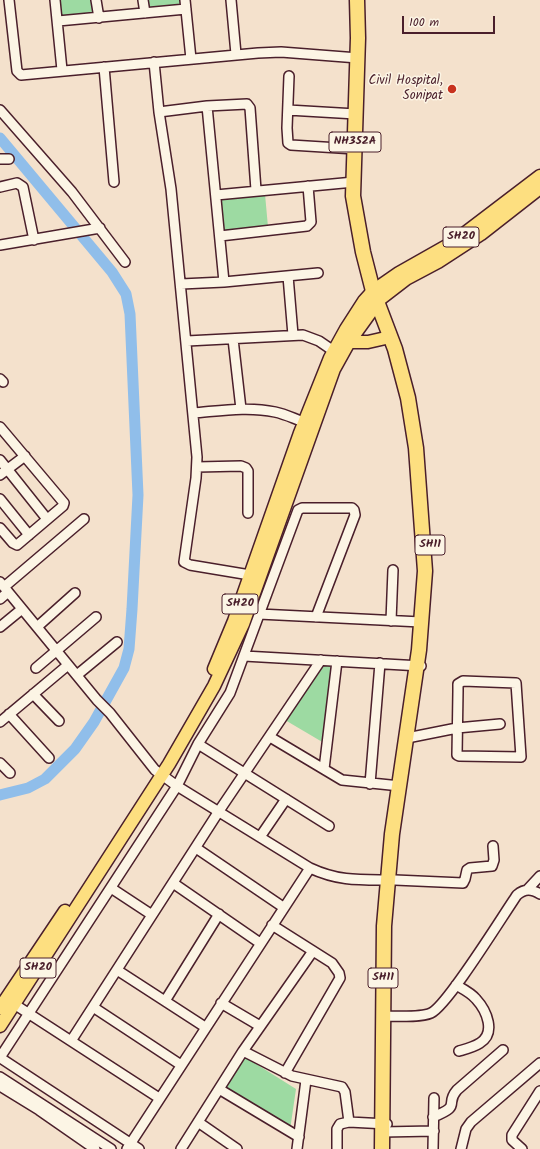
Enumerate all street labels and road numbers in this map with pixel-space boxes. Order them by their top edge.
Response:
road number: NH352A [329,132,381,152]
road number: SH20 [443,227,479,247]
road number: SH11 [415,535,445,555]
road number: SH20 [222,594,258,614]
road number: SH20 [20,958,56,978]
road number: SH11 [368,968,398,988]

